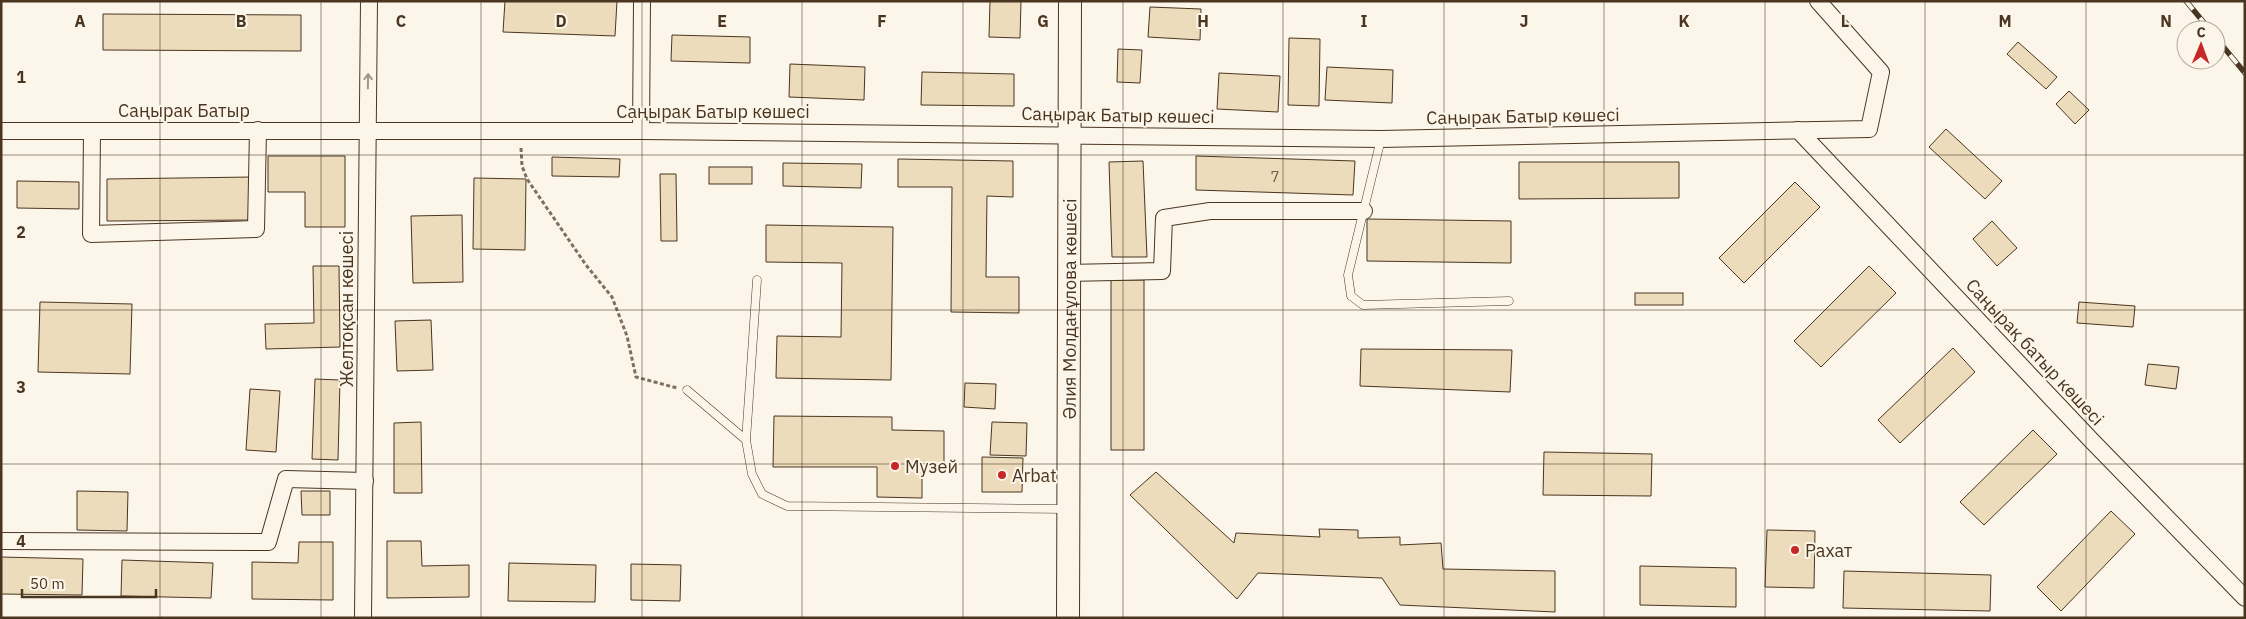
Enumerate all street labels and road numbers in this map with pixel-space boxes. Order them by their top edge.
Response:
street label: Саңырак Батыр [118,99,250,122]
street label: Саңырак Батыр көшесі [616,100,810,123]
street label: Саңырак Батыр көшесі [1021,102,1215,128]
street label: Саңырак Батыр көшесі [1426,103,1620,129]
street label: Әлия Молдағұлова көшесі [1057,198,1081,420]
street label: Желтоқсан көшесі [335,231,358,387]
street label: Саңырақ батыр көшесі [1961,274,2109,430]

